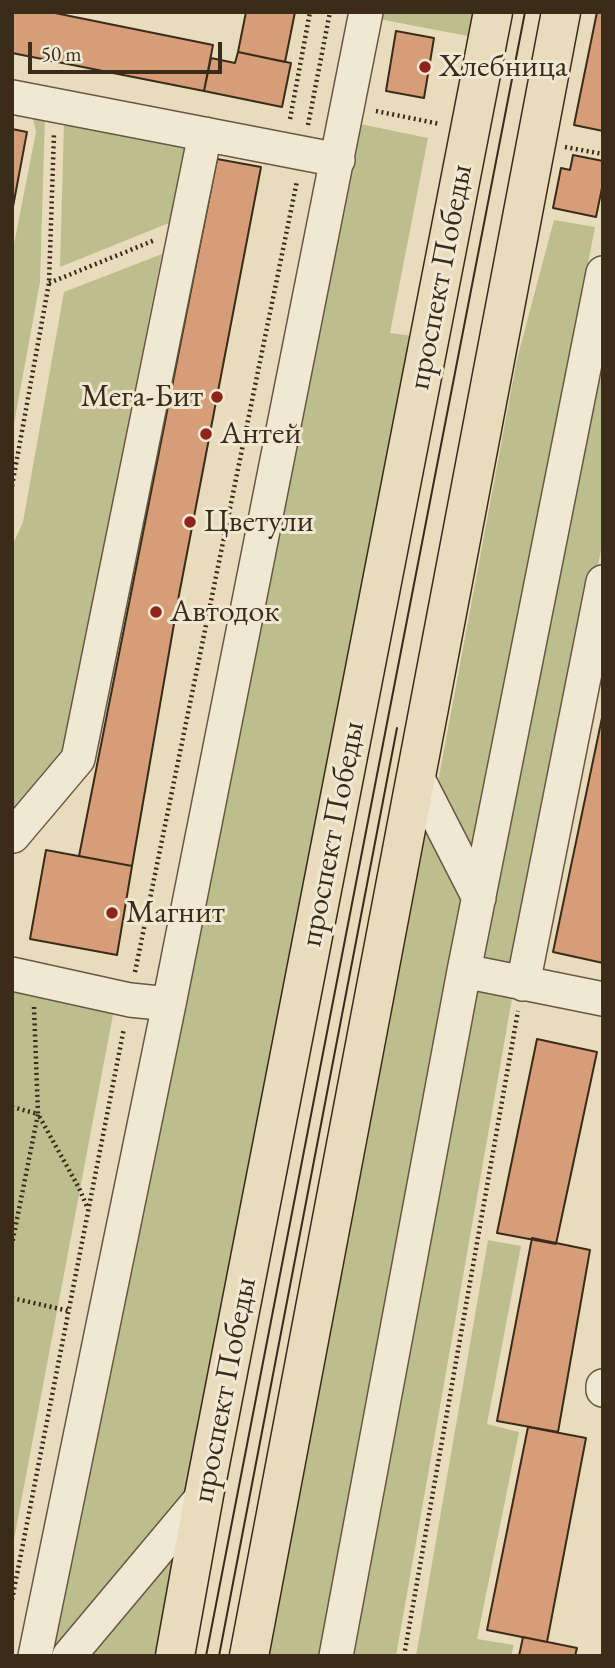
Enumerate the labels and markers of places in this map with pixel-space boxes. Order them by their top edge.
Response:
place label: Хлебница [439,48,567,86]
marker: Хлебница [417,59,433,75]
place label: Мега-Бит [81,378,203,416]
marker: Мега-Бит [209,389,225,405]
place label: Антей [220,415,301,453]
marker: Антей [198,426,214,442]
place label: Цветули [204,503,314,541]
marker: Цветули [182,514,198,530]
place label: Автодок [170,593,280,631]
marker: Автодок [148,604,164,620]
place label: Магнит [126,894,225,932]
marker: Магнит [104,905,120,921]

